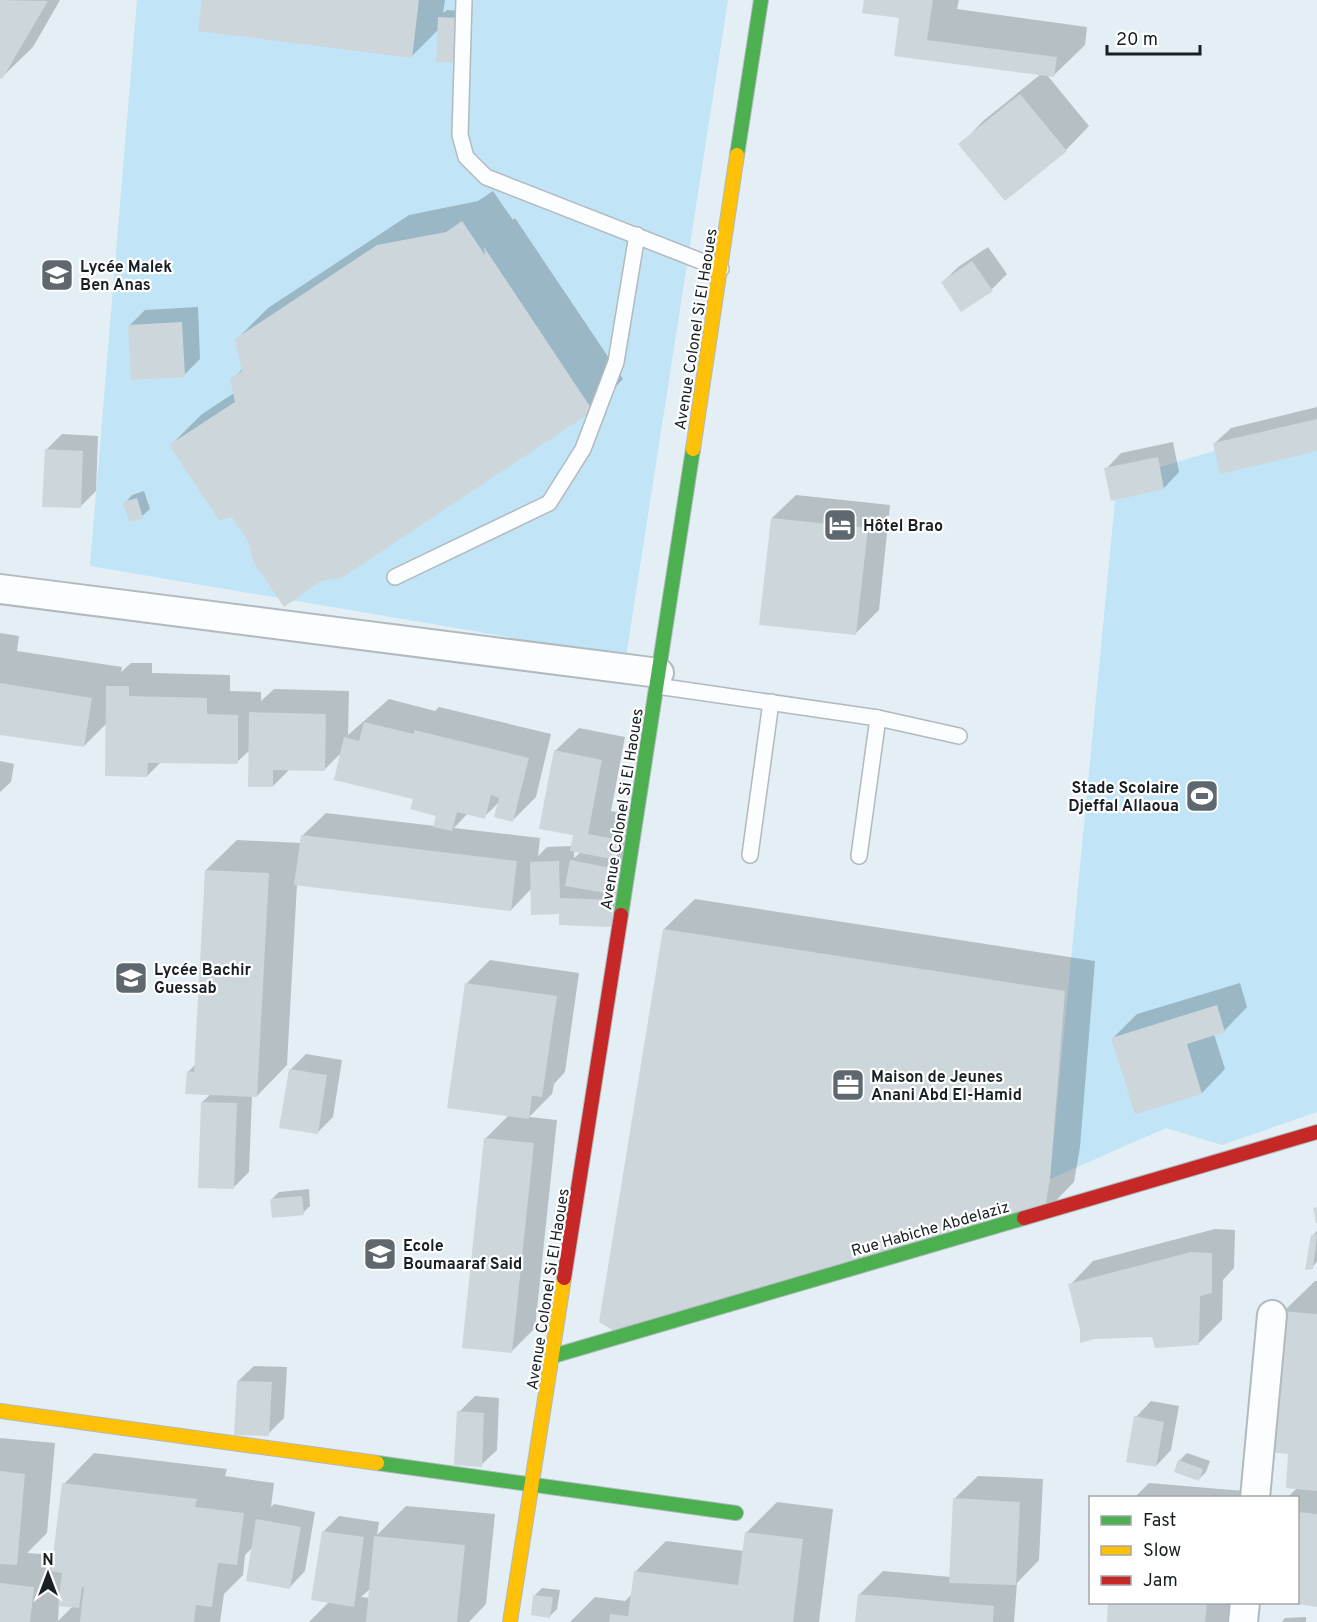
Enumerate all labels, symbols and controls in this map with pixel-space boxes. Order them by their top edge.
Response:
scale bar [1107,18,1200,56]
text: 20 m [1116,29,1158,52]
street label: Avenue Colonel Si El Haoues [671,227,723,431]
school or university icon: Lycée Malek Ben Anas [39,257,75,293]
place label: Lycée Malek Ben Anas [80,258,172,296]
hotel icon: Hôtel Brao [822,507,858,543]
place label: Hôtel Brao [863,517,943,537]
street label: Avenue Colonel Si El Haoues [597,707,649,911]
sports icon: Stade Scolaire Djeffal Allaoua [1184,778,1220,814]
place label: Stade Scolaire Djeffal Allaoua [1068,779,1179,817]
school or university icon: Lycée Bachir Guessab [113,960,149,996]
place label: Lycée Bachir Guessab [154,961,252,999]
office icon: Maison de Jeunes Anani Abd El-Hamid [830,1067,866,1103]
place label: Maison de Jeunes Anani Abd El-Hamid [871,1068,1022,1106]
street label: Avenue Colonel Si El Haoues [523,1187,575,1391]
street label: Rue Habiche Abdelaziz [849,1198,1012,1262]
school or university icon: Ecole Boumaaraf Said [362,1236,398,1272]
place label: Ecole Boumaaraf Said [403,1237,522,1275]
legend [1089,1496,1299,1604]
text: Fast [1143,1510,1176,1533]
text: Slow [1143,1540,1181,1563]
north arrow [18,1544,78,1604]
text: N [42,1551,54,1571]
text: Jam [1143,1570,1178,1593]

